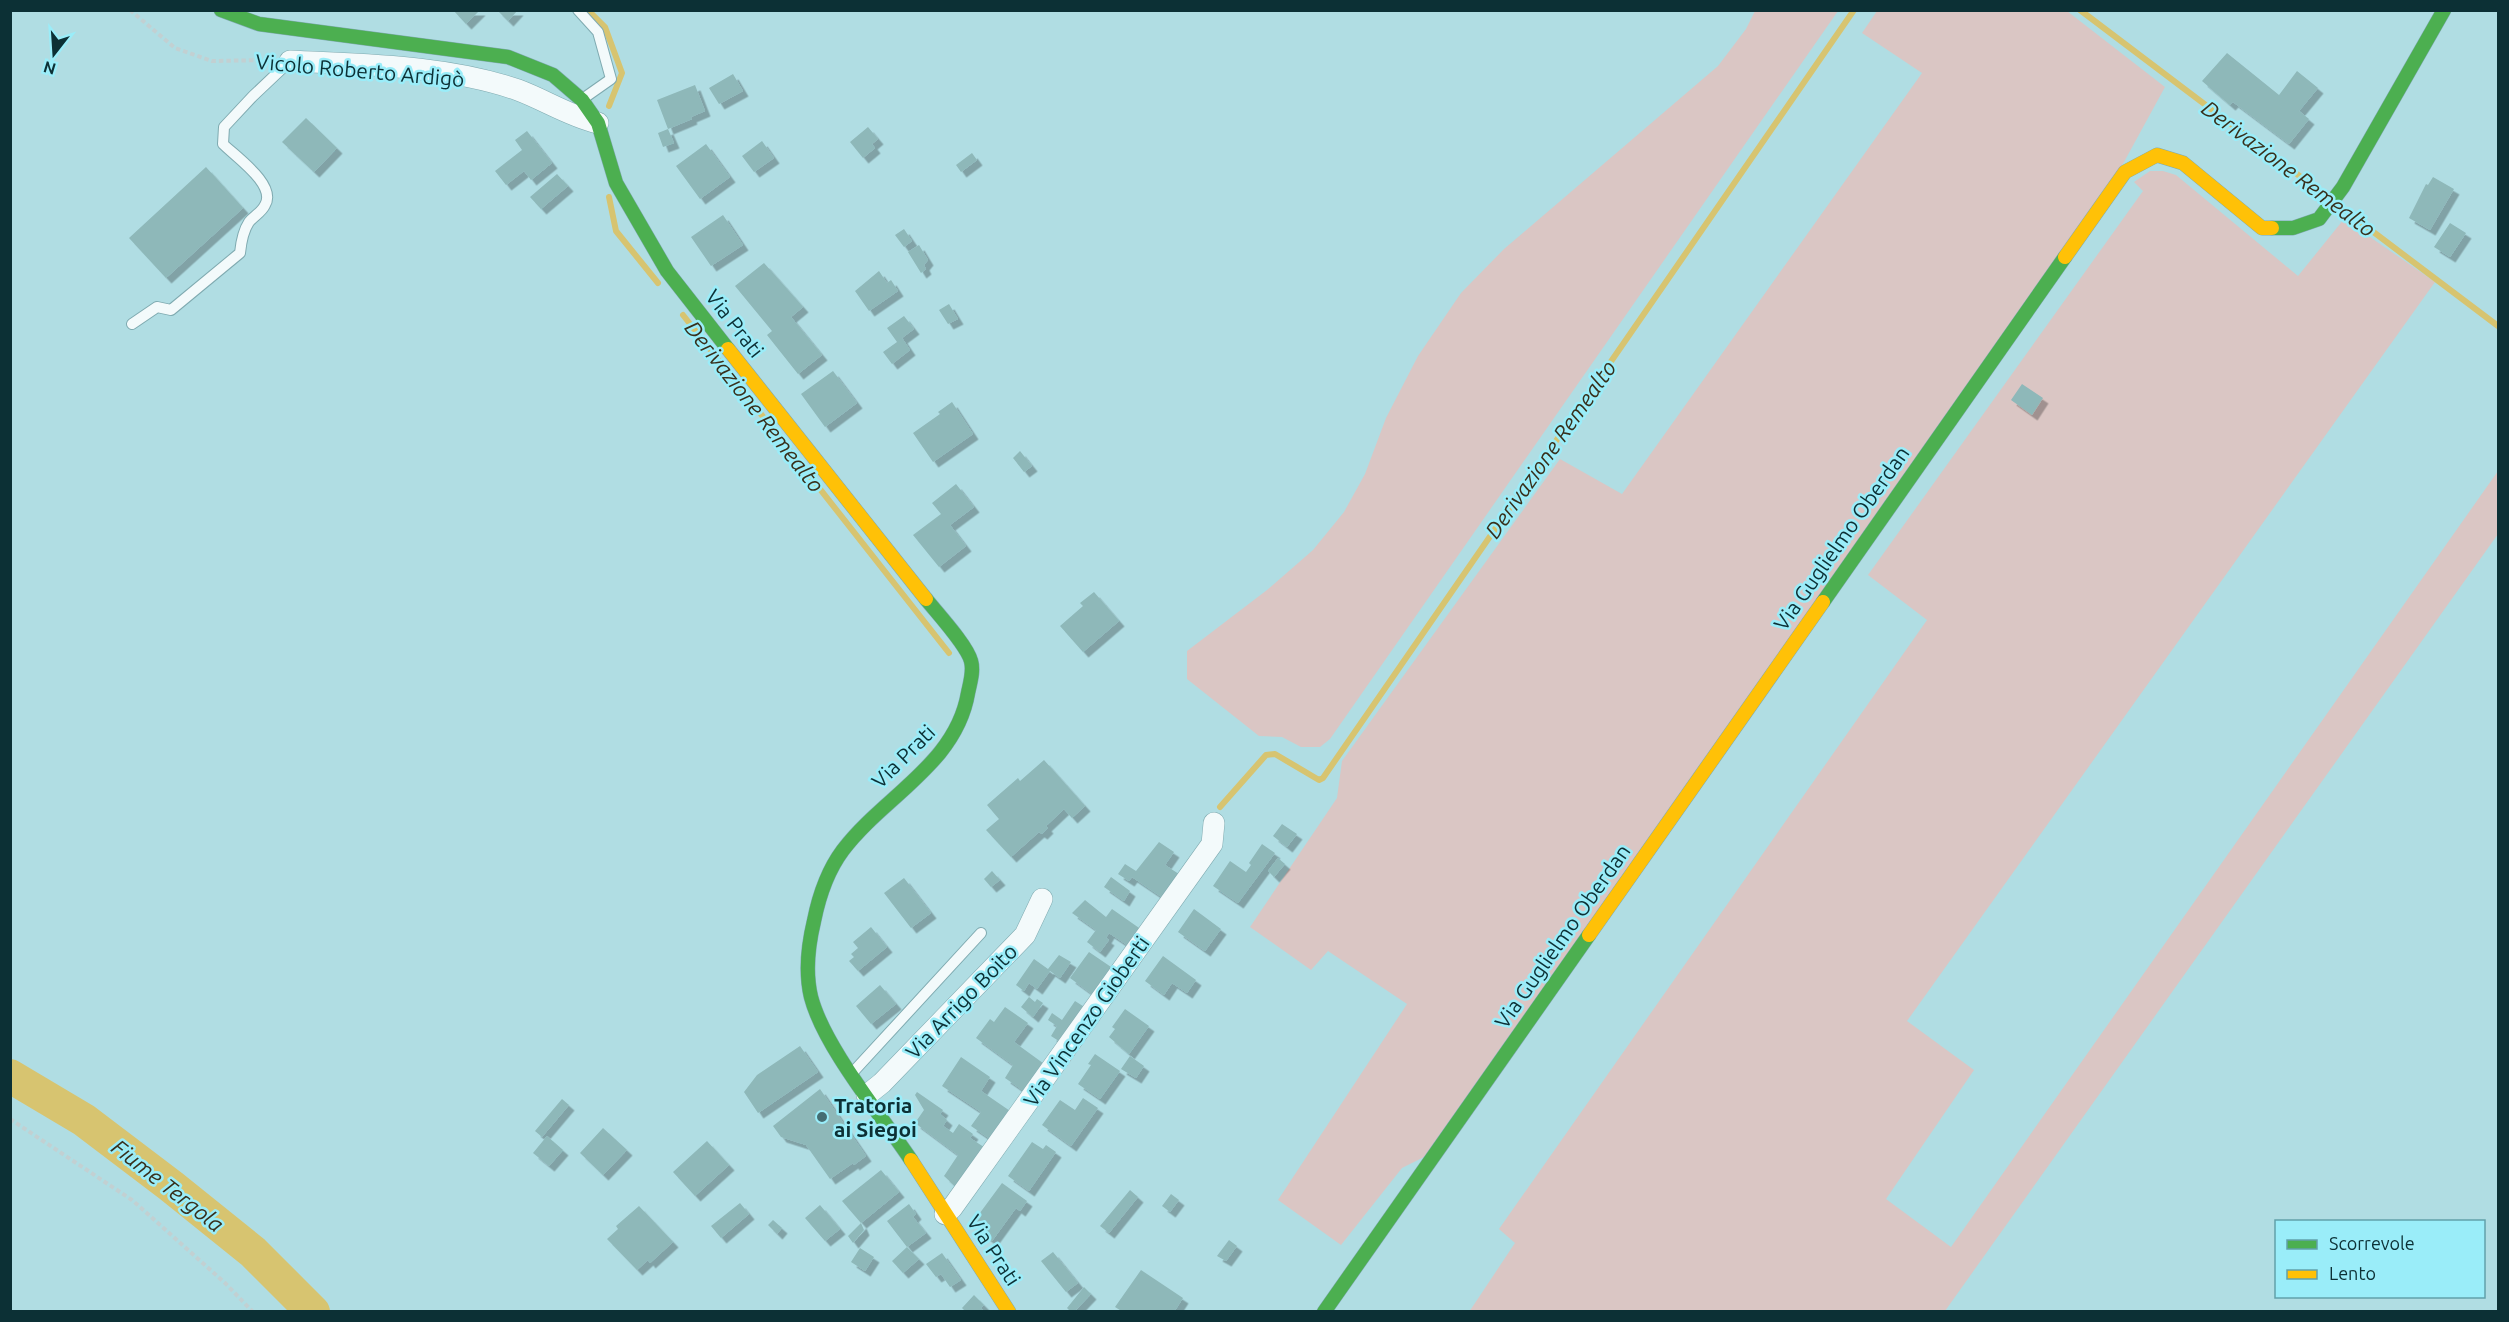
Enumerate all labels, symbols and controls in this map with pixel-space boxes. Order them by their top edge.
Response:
north arrow [24,24,84,84]
street label: Vicolo Roberto Ardigò [255,49,465,91]
text: N [41,58,58,79]
water label: Derivazione Remealto [2197,95,2381,241]
street label: Via Prati [701,284,769,362]
water label: Derivazione Remealto [680,315,830,497]
water label: Derivazione Remealto [1479,355,1621,542]
street label: Via Guglielmo Oberdan [1768,441,1914,635]
street label: Via Prati [866,719,940,793]
street label: Via Guglielmo Oberdan [1489,839,1635,1033]
street label: Via Vincenzo Gioberti [1018,931,1154,1111]
street label: Via Arrigo Boito [900,939,1022,1063]
place label: Tratoria ai Siegoi [834,1093,917,1141]
marker: Tratoria ai Siegoi [815,1110,829,1124]
water label: Fiume Tergola [107,1134,229,1236]
street label: Via Prati [962,1210,1026,1290]
legend [2275,1220,2485,1298]
text: Scorrevole [2329,1233,2415,1253]
text: Lento [2329,1263,2376,1283]

